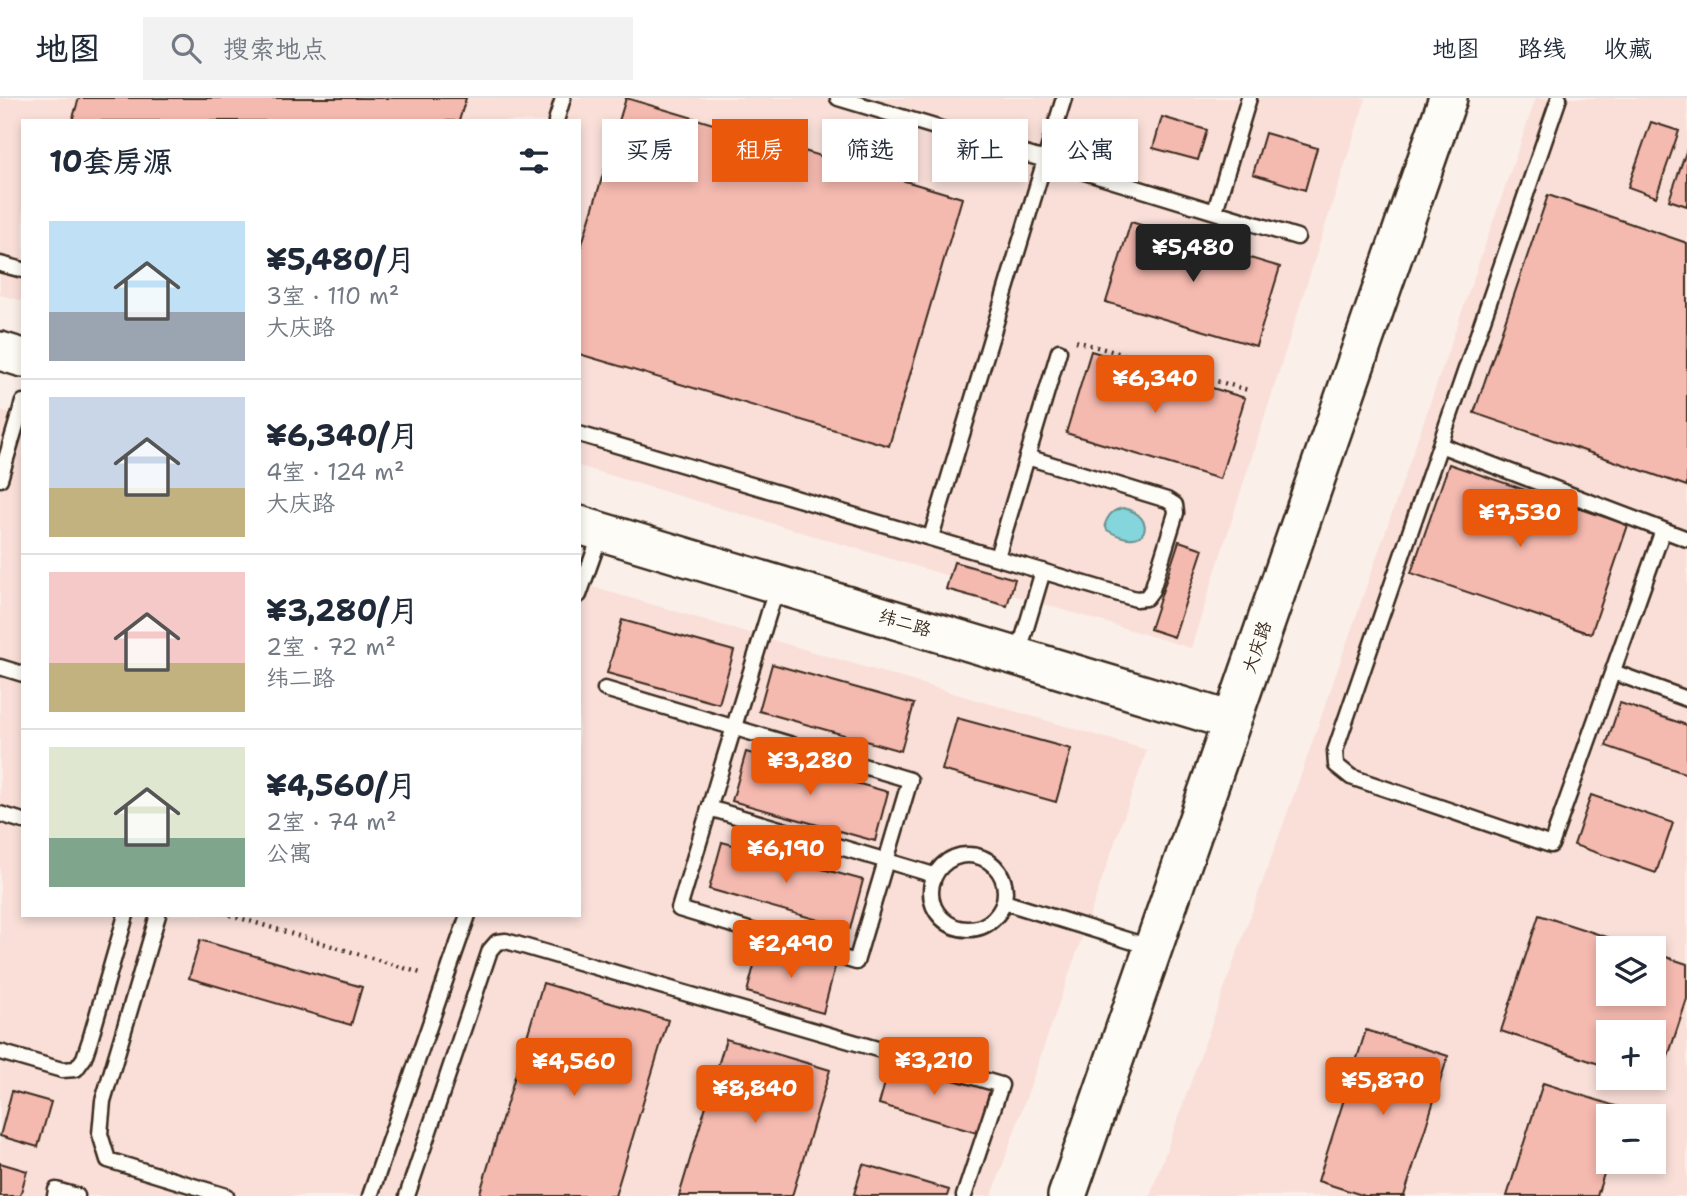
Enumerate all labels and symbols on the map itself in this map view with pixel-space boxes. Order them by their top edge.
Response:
pin: ¥5,480 [1136,225,1250,284]
pin: ¥6,340 [1098,356,1212,415]
pin: ¥7,530 [1463,490,1577,549]
street label: 纬二路 [876,604,934,642]
street label: 大庆路 [1237,618,1277,676]
pin: ¥3,280 [753,738,867,797]
pin: ¥6,190 [729,826,843,885]
pin: ¥2,490 [734,920,848,980]
pin: ¥4,560 [517,1038,631,1098]
pin: ¥3,210 [877,1038,991,1097]
pin: ¥5,870 [1326,1058,1440,1117]
pin: ¥8,840 [698,1066,812,1125]

